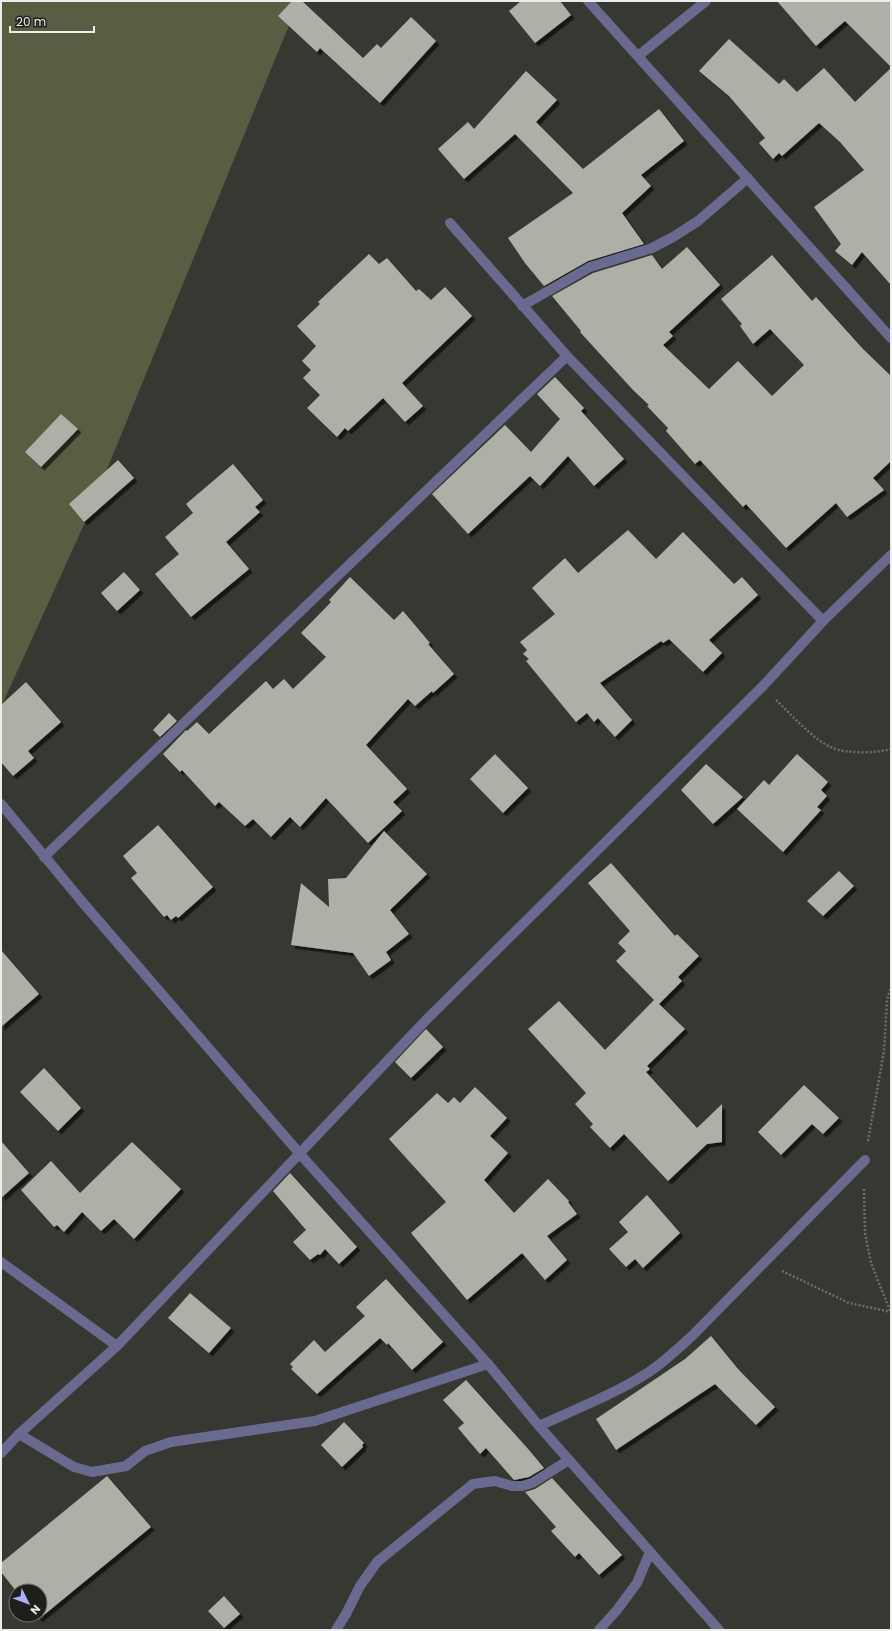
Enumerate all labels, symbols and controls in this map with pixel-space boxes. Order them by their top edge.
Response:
scale bar [10,8,94,34]
text: 20 m [16,13,46,30]
north arrow [8,1583,48,1623]
text: N [27,1601,44,1618]

